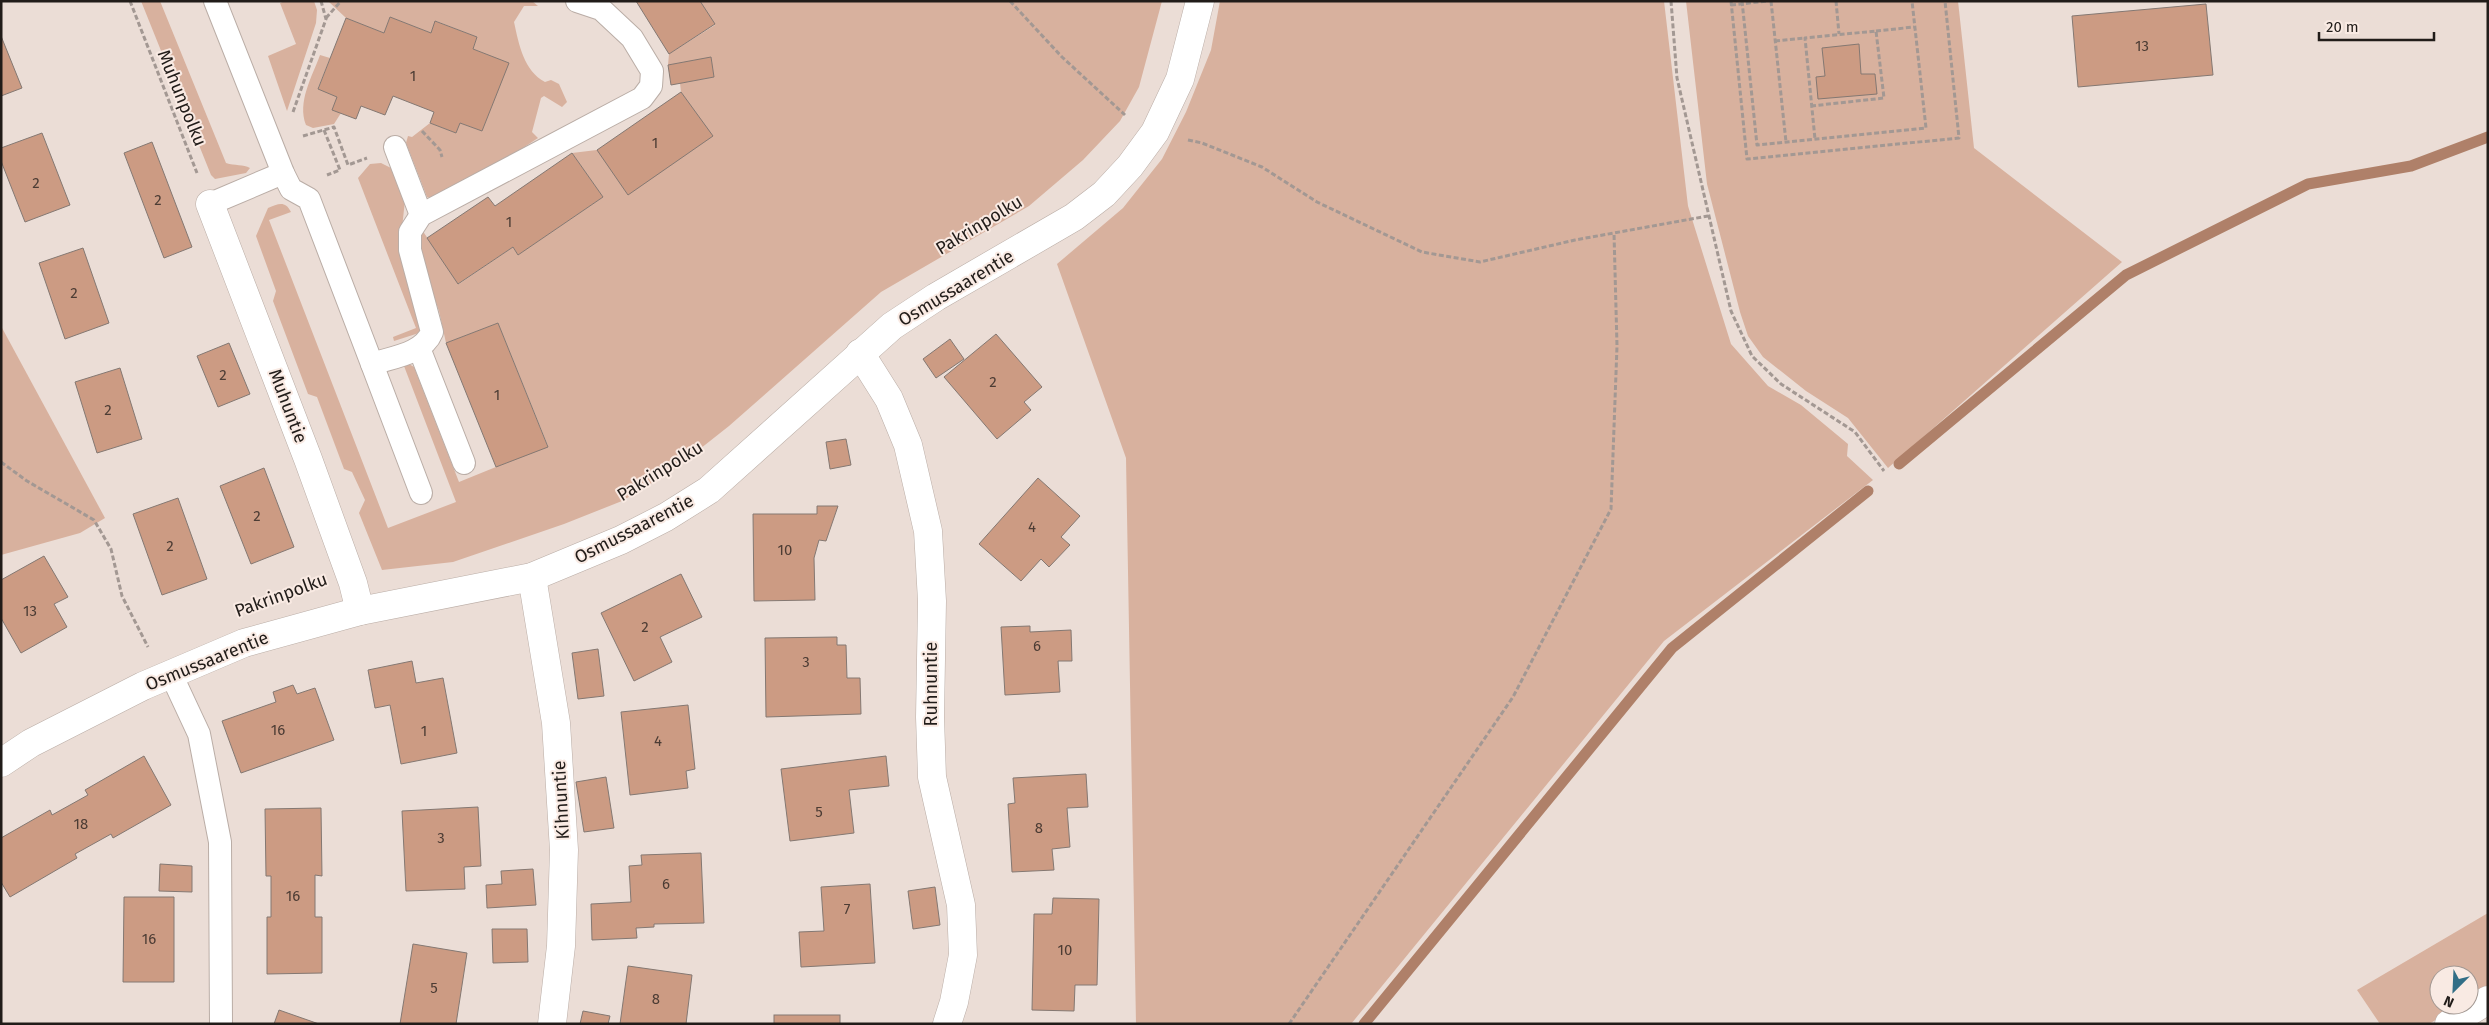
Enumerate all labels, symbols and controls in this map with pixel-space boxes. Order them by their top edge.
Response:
scale bar [2319,10,2434,42]
text: 20 m [2326,18,2359,36]
house number: 13 [2135,37,2149,55]
street label: Muhunpolku [153,47,211,149]
house number: 1 [410,67,416,85]
house number: 1 [652,134,658,152]
house number: 2 [32,174,40,192]
house number: 2 [154,191,162,209]
street label: Pakrinpolku [932,191,1026,259]
house number: 1 [506,213,512,231]
street label: Osmussaarentie [894,245,1018,331]
house number: 2 [70,284,78,302]
house number: 2 [219,366,227,384]
street label: Muhuntie [264,366,312,446]
house number: 2 [989,373,997,391]
house number: 1 [494,386,500,404]
house number: 2 [104,401,112,419]
street label: Pakrinpolku [613,436,707,506]
street label: Osmussaarentie [571,489,697,569]
house number: 2 [253,507,261,525]
house number: 4 [1028,518,1036,536]
house number: 2 [166,537,174,555]
house number: 10 [778,541,792,559]
street label: Pakrinpolku [232,568,330,622]
house number: 13 [23,602,37,620]
house number: 2 [641,618,649,636]
street label: Osmussaarentie [142,626,272,696]
house number: 6 [1033,637,1041,655]
street label: Ruhnuntie [920,642,942,726]
house number: 3 [802,653,810,671]
house number: 16 [271,721,285,739]
house number: 1 [421,722,427,740]
house number: 4 [654,732,662,750]
street label: Kihnuntie [548,760,574,840]
house number: 5 [815,803,823,821]
house number: 18 [74,815,88,833]
house number: 8 [1035,819,1043,837]
house number: 3 [437,829,445,847]
house number: 6 [662,875,670,893]
house number: 16 [286,887,300,905]
house number: 7 [844,900,851,918]
house number: 16 [142,930,156,948]
house number: 10 [1058,941,1072,959]
north arrow [2429,965,2479,1015]
house number: 5 [430,979,438,997]
house number: 8 [652,990,660,1008]
text: N [2441,992,2457,1011]

